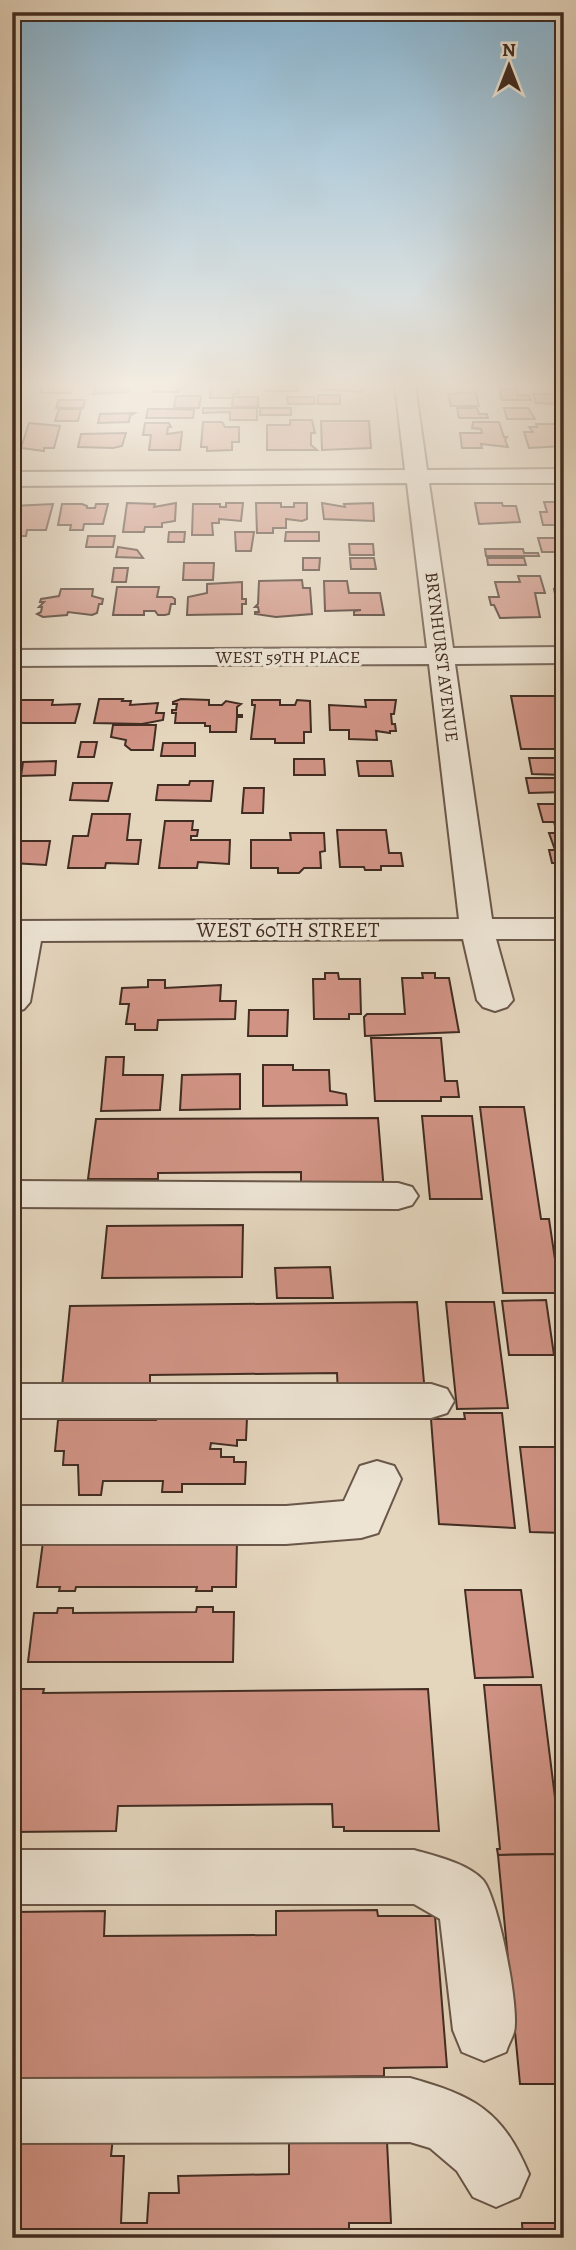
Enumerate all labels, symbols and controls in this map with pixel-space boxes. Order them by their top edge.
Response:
north arrow [475,32,544,102]
text: N [502,37,516,63]
street label: BRYNHURST AVENUE [420,571,464,743]
street label: WEST 59TH PLACE [215,645,360,669]
street label: WEST 60TH STREET [196,916,380,944]

